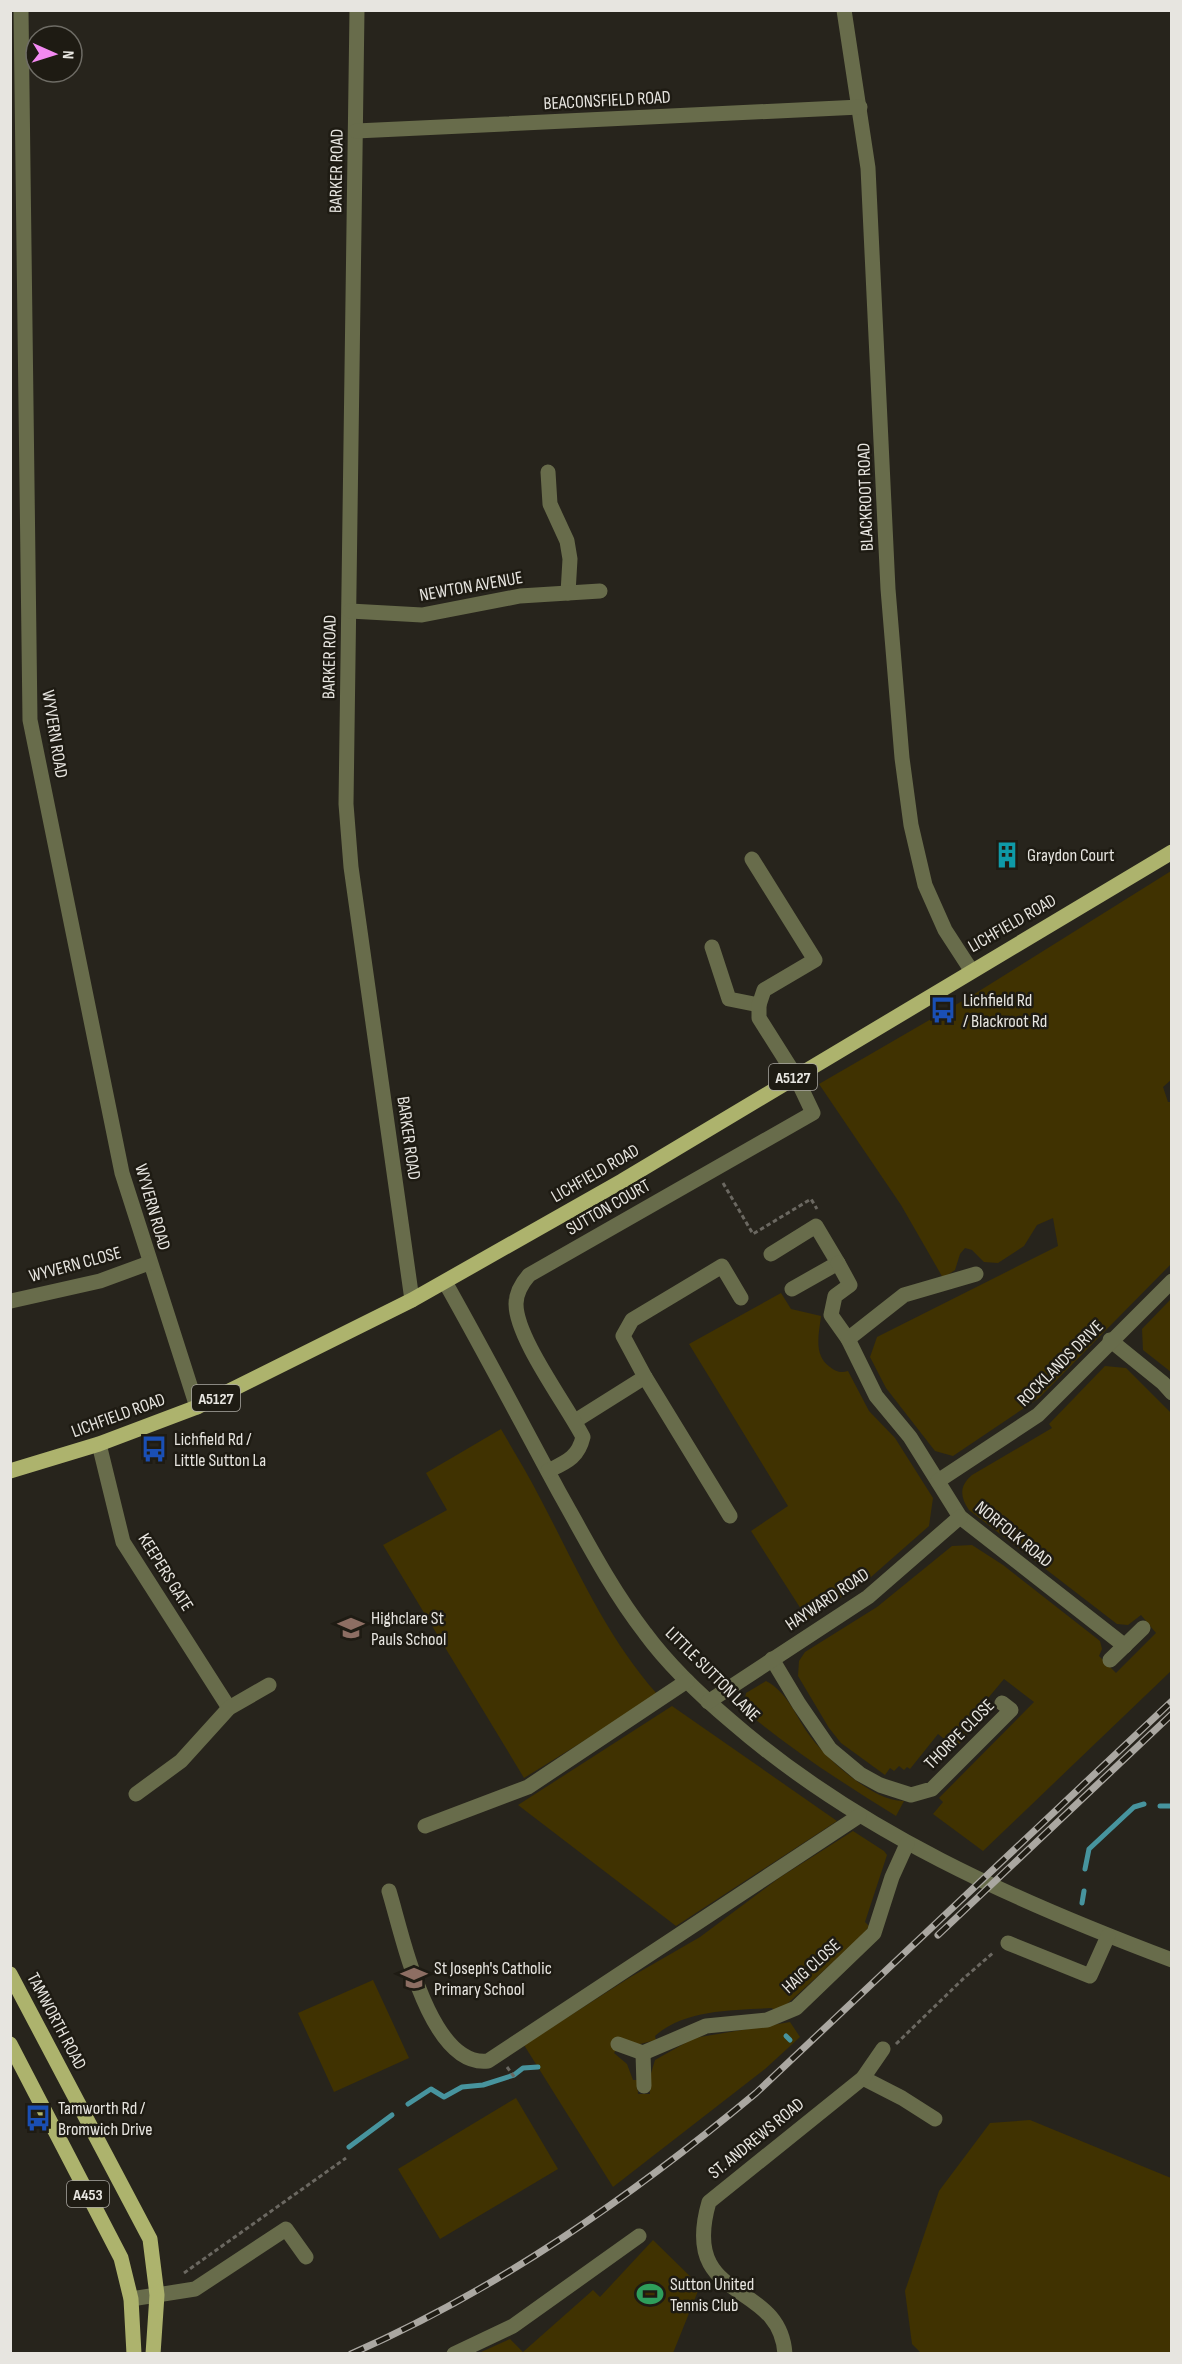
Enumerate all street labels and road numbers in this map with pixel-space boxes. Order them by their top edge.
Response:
street label: BEACONSFIELD ROAD [543,87,671,114]
street label: BARKER ROAD [325,129,348,213]
street label: BLACKROOT ROAD [853,442,878,552]
street label: NEWTON AVENUE [418,567,524,606]
street label: BARKER ROAD [318,615,341,699]
street label: WYVERN ROAD [37,689,72,780]
street label: LICHFIELD ROAD [964,890,1060,957]
road number: A5127 [769,1064,817,1090]
street label: BARKER ROAD [392,1095,425,1181]
street label: LICHFIELD ROAD [547,1140,643,1207]
street label: WYVERN ROAD [130,1162,175,1253]
street label: SUTTON COURT [562,1175,654,1240]
street label: WYVERN CLOSE [27,1242,123,1287]
street label: ROCKLANDS DRIVE [1013,1316,1108,1411]
road number: A5127 [192,1385,240,1411]
street label: LICHFIELD ROAD [68,1389,168,1442]
street label: NORFOLK ROAD [971,1497,1057,1572]
street label: KEEPERS GATE [133,1530,198,1615]
street label: HAYWARD ROAD [782,1564,873,1635]
street label: LITTLE SUTTON LANE [661,1623,764,1726]
street label: THORPE CLOSE [920,1695,999,1774]
street label: HAIG CLOSE [778,1935,845,1998]
street label: TAMWORTH ROAD [22,1969,91,2073]
street label: ST. ANDREWS ROAD [704,2093,808,2183]
road number: A453 [67,2181,109,2207]

